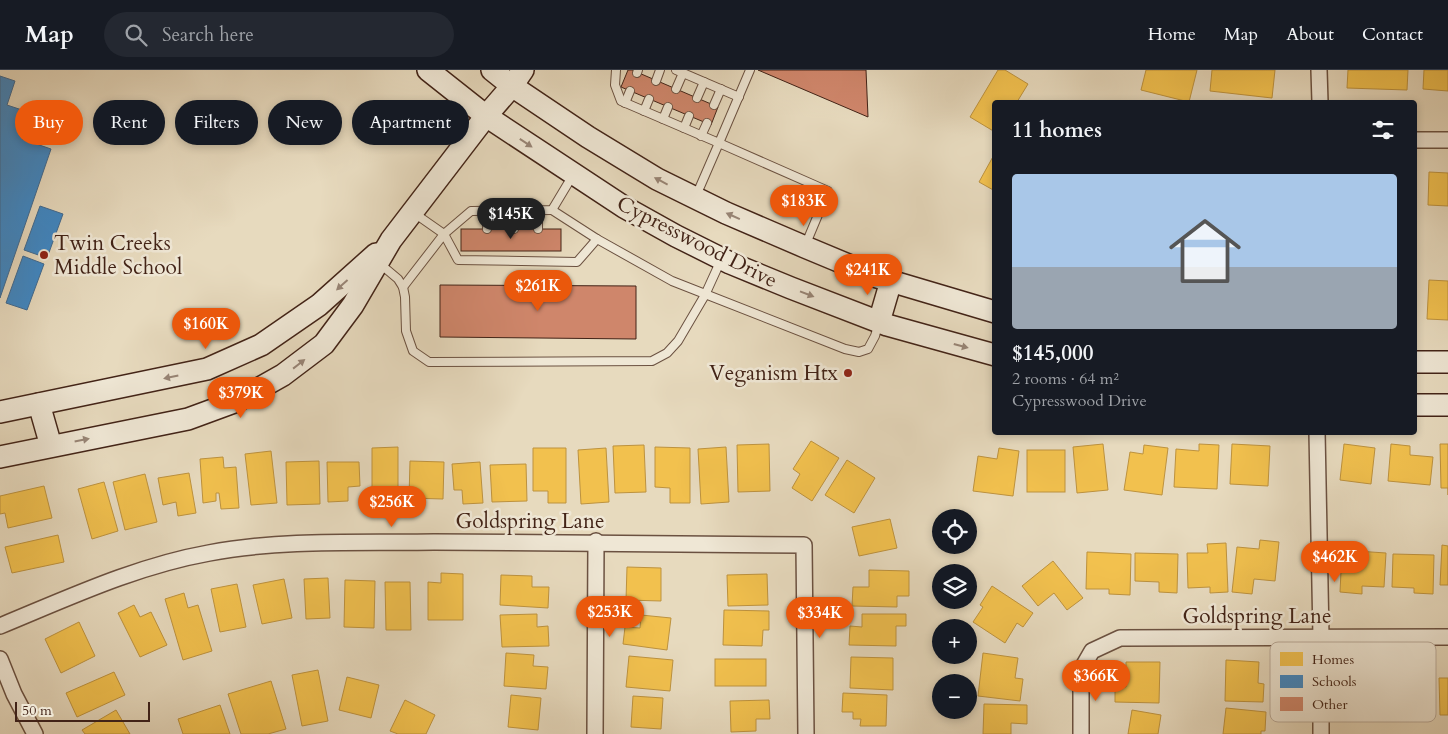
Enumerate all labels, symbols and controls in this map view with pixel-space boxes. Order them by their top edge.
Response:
search box [104,12,454,57]
text: Map [25,18,74,51]
icon: search [122,21,150,49]
text: Search here [162,22,254,48]
text: Home [1148,22,1196,47]
text: Map [1224,22,1258,47]
text: About [1286,22,1334,47]
text: Contact [1362,22,1423,47]
chip: Buy [15,100,83,145]
chip: Rent [93,100,165,145]
chip: Filters [175,100,258,145]
chip: New [268,100,342,145]
chip: Apartment [352,100,469,145]
text: 11 homes [1012,116,1102,145]
icon: filters [1369,116,1397,144]
one-way arrow [519,138,533,148]
one-way arrow [654,177,668,185]
pin: $183K [769,184,839,227]
street label: Cypresswood Drive [612,189,782,295]
text: $183K [781,190,827,212]
pin: $145K [476,198,546,240]
text: $145K [488,203,534,225]
icon: home [1160,206,1250,296]
one-way arrow [726,212,740,220]
place label: Twin Creeks Middle School [54,229,182,282]
marker: Twin Creeks Middle School [38,249,50,261]
pin: $241K [833,254,903,296]
text: $241K [845,259,891,281]
pin: $261K [503,270,573,312]
text: $261K [515,275,561,297]
one-way arrow [336,279,348,291]
one-way arrow [800,291,814,299]
pin: $160K [171,308,241,350]
text: $160K [183,313,229,335]
text: $145,000 [1012,339,1093,368]
one-way arrow [954,342,969,350]
one-way arrow [292,358,305,369]
place label: Veganism Htx [709,359,839,388]
marker: Veganism Htx [842,367,854,379]
text: 2 rooms · 64 m² [1012,368,1119,390]
one-way arrow [163,373,178,381]
pin: $379K [206,376,276,419]
text: $379K [218,382,264,404]
text: Cypresswood Drive [1012,390,1147,412]
one-way arrow [74,436,90,444]
pin: $256K [357,486,427,528]
text: $256K [369,491,415,513]
street label: Goldspring Lane [456,507,604,536]
map controls [932,509,977,719]
button: locate [932,509,977,554]
pin: $462K [1300,540,1370,583]
text: $462K [1312,546,1358,568]
button: layers [932,564,977,609]
pin: $253K [575,596,645,638]
pin: $334K [785,596,855,639]
text: $253K [587,601,633,623]
text: $334K [797,602,843,624]
street label: Goldspring Lane [1183,602,1331,631]
button: + [932,619,977,664]
legend [1270,642,1436,722]
text: Homes [1312,650,1354,669]
pin: $366K [1061,660,1131,702]
text: $366K [1073,665,1119,687]
text: Schools [1312,672,1357,691]
button: − [932,674,977,719]
text: Other [1312,695,1349,714]
scale bar [15,699,150,722]
text: 50 m [22,701,52,720]

